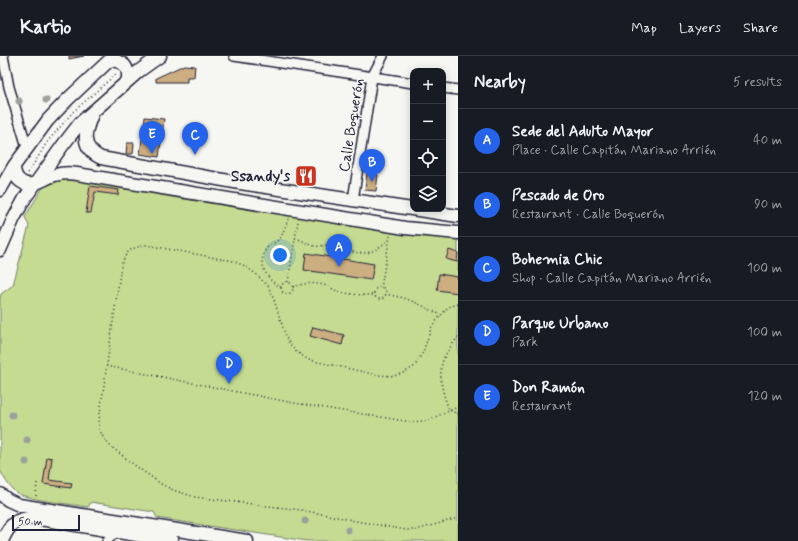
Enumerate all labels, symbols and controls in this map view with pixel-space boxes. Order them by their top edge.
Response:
text: Kartio [20,15,71,40]
text: Map [631,19,657,37]
text: Layers [679,19,721,37]
text: Share [743,19,778,37]
map controls [410,68,446,212]
button: + [410,68,446,104]
text: Nearby [474,71,526,93]
text: 5 results [733,74,782,91]
street label: Calle Boquerón [335,77,369,173]
button: − [410,104,446,140]
pin: E [139,121,165,154]
pin: C [182,122,208,155]
text: Sede del Adulto Mayor [512,122,653,142]
text: A [483,132,491,149]
text: 40 m [753,132,782,149]
button: locate [410,140,446,176]
text: Place · Calle Capitán Mariano Arrién [512,142,716,159]
pin: B [359,149,385,182]
restaurant icon: Ssandy's [293,163,319,189]
place label: Ssandy's [231,167,290,187]
button: layers [410,176,446,212]
text: Pescado de Oro [512,186,604,206]
text: B [483,196,491,213]
text: 90 m [754,196,782,213]
text: Restaurant · Calle Boquerón [512,206,665,223]
pin: A [326,234,352,267]
your location [270,245,290,265]
text: Bohemia Chic [512,250,602,270]
text: C [482,260,492,277]
text: 100 m [747,260,782,277]
text: Shop · Calle Capitán Mariano Arrién [512,270,711,287]
text: Parque Urbano [512,314,609,334]
text: D [483,324,491,341]
text: 100 m [747,324,782,341]
text: Park [512,334,538,351]
pin: D [216,351,242,384]
text: Don Ramón [512,378,585,398]
text: E [483,388,491,405]
text: 120 m [748,388,782,405]
text: Restaurant [512,398,572,415]
scale bar [12,513,80,532]
text: 50 m [18,515,43,529]

